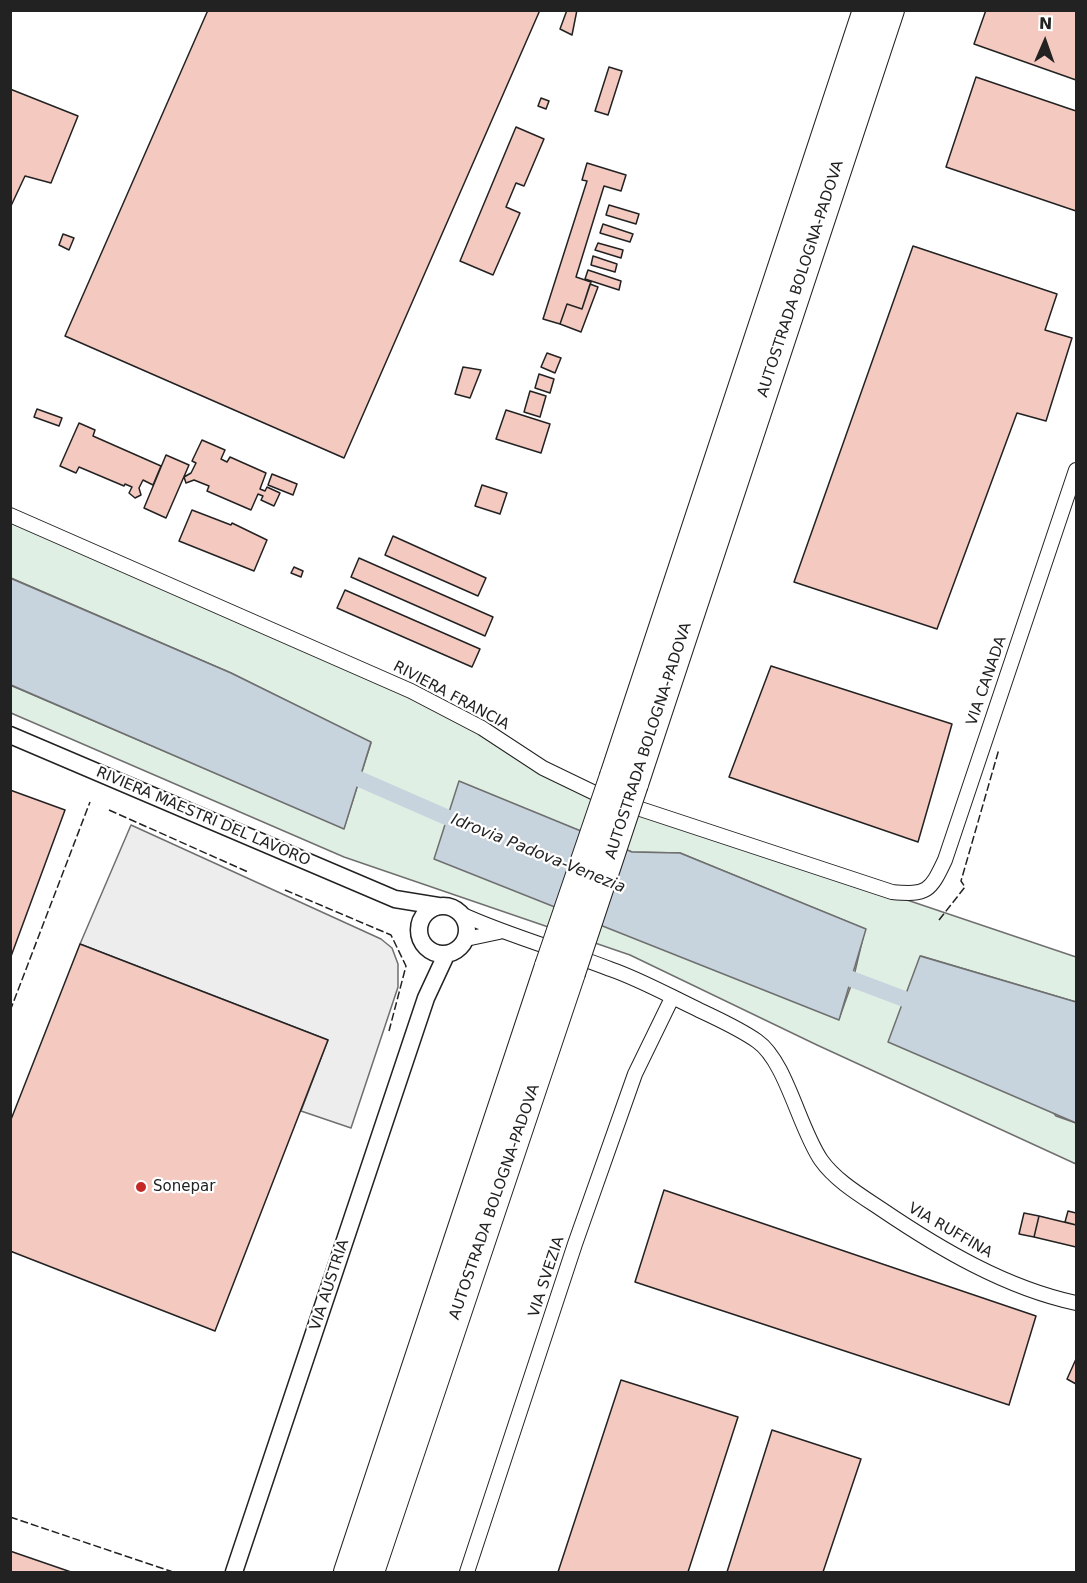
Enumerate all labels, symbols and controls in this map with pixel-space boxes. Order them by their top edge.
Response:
north arrow [1015,12,1075,72]
text: N [1039,14,1053,33]
street label: AUTOSTRADA BOLOGNA-PADOVA [754,158,848,400]
street label: AUTOSTRADA BOLOGNA-PADOVA [602,620,696,862]
street label: VIA CANADA [963,634,1011,728]
street label: RIVIERA FRANCIA [390,658,512,734]
street label: RIVIERA MAESTRI DEL LAVORO [93,764,313,870]
water label: Idrovia Padova-Venezia [448,810,628,898]
street label: AUTOSTRADA BOLOGNA-PADOVA [446,1082,544,1322]
place label: Sonepar [153,1178,215,1196]
marker: Sonepar [134,1180,148,1194]
street label: VIA RUFFINA [905,1200,995,1262]
street label: VIA SVEZIA [525,1234,569,1320]
street label: VIA AUSTRIA [307,1237,353,1333]

